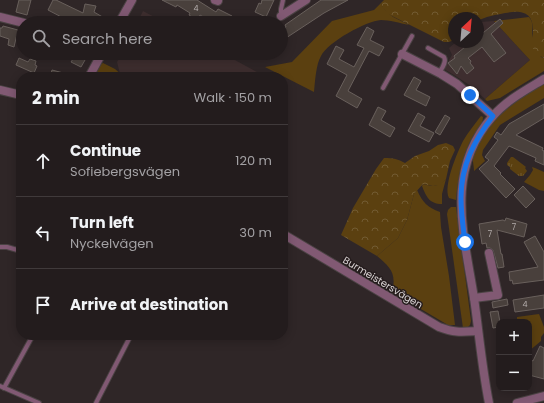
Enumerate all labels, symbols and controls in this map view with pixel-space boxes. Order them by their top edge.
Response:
house number: 4 [193,3,199,14]
north arrow [448,12,484,48]
search box [16,16,288,60]
icon: search [30,27,52,49]
text: Search here [62,28,152,49]
text: 2 min [32,86,80,110]
route end [461,86,479,104]
text: Walk · 150 m [194,88,272,107]
text: Continue [70,140,141,161]
icon: ahead [32,150,54,172]
text: 120 m [235,151,272,170]
text: Sofiebergsvägen [70,162,180,181]
text: Turn left [70,212,134,233]
icon: left [32,222,54,244]
house number: 7 [512,222,517,233]
text: 30 m [239,223,272,242]
house number: 7 [488,229,493,240]
route start [456,233,474,251]
text: Nyckelvägen [70,234,154,253]
street label: Burmeistersvägen [340,253,426,312]
icon: arrive [32,294,54,316]
text: Arrive at destination [70,294,228,315]
house number: 4 [522,299,528,310]
map controls [496,319,532,391]
button: + [496,319,532,355]
button: − [496,355,532,391]

